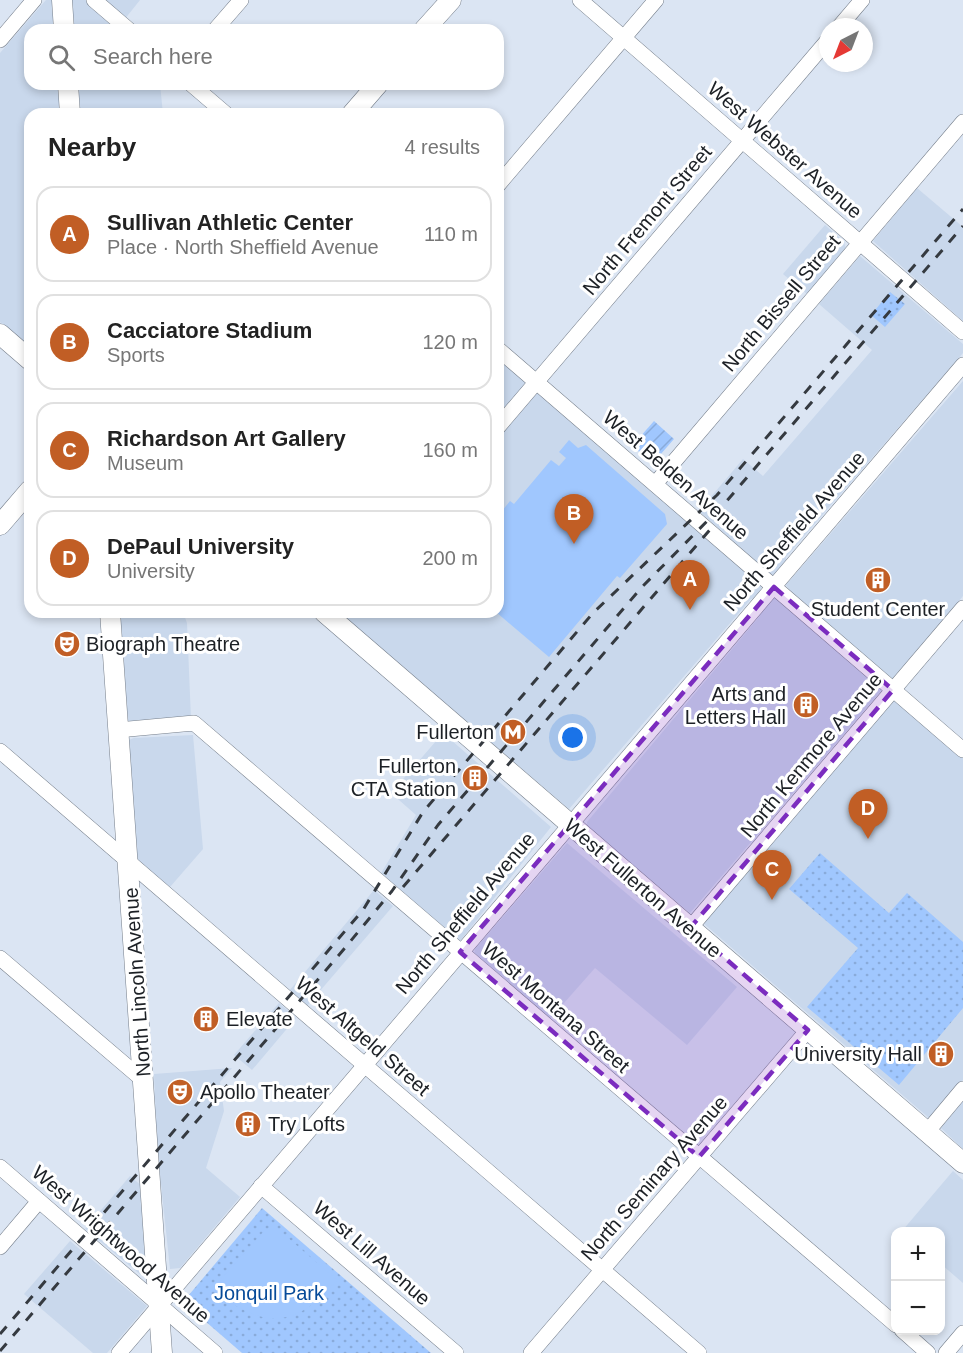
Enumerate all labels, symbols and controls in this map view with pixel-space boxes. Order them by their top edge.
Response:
north arrow [819,18,873,72]
search box [24,24,504,90]
icon: search [45,41,78,74]
text: Search here [93,44,213,69]
street label: West Webster Avenue [704,77,866,223]
text: Nearby [48,132,136,162]
text: 4 results [404,136,480,158]
street label: North Fremont Street [578,141,716,299]
text: Sullivan Athletic Center [107,210,353,235]
text: A [62,223,77,245]
text: 110 m [424,223,478,245]
street label: North Bissell Street [718,230,845,376]
text: Place · North Sheffield Avenue [107,236,379,258]
text: Cacciatore Stadium [107,318,312,343]
text: B [62,331,77,353]
text: 120 m [422,331,478,353]
text: Sports [107,344,165,366]
street label: West Belden Avenue [599,406,753,544]
text: Richardson Art Gallery [107,426,346,451]
text: C [62,439,77,461]
text: 160 m [422,439,478,461]
street label: North Sheffield Avenue [719,447,869,615]
text: Museum [107,452,184,474]
pin: B [554,494,594,544]
text: DePaul University [107,534,294,559]
text: D [62,547,77,569]
text: 200 m [422,547,478,569]
text: University [107,560,195,582]
pin: A [670,560,710,610]
building icon: Student Center [863,565,893,595]
place label: Student Center [811,598,946,620]
theatre icon: Biograph Theatre [52,629,82,659]
place label: Biograph Theatre [86,633,240,655]
street label: North Kenmore Avenue [736,668,886,842]
place label: Arts and Letters Hall [685,683,786,728]
building icon: Arts and Letters Hall [791,690,821,720]
metro station icon: Fullerton [498,717,528,747]
place label: Fullerton [416,721,494,743]
your location [558,723,587,752]
place label: Fullerton CTA Station [351,755,456,800]
building icon: Fullerton CTA Station [460,763,490,793]
pin: D [848,790,888,839]
street label: West Fullerton Avenue [560,814,726,962]
street label: North Sheffield Avenue [391,828,539,998]
pin: C [752,850,792,900]
street label: North Lincoln Avenue [119,887,155,1077]
street label: West Montana Street [478,937,634,1077]
street label: West Altgeld Street [292,972,435,1100]
building icon: Elevate [191,1004,221,1034]
place label: Elevate [226,1008,293,1030]
building icon: University Hall [926,1039,956,1069]
place label: University Hall [794,1043,922,1065]
theatre icon: Apollo Theater [165,1077,195,1107]
place label: Apollo Theater [200,1081,330,1103]
street label: North Seminary Avenue [577,1091,731,1265]
building icon: Try Lofts [233,1109,263,1139]
place label: Try Lofts [268,1113,345,1135]
street label: West Wrightwood Avenue [28,1161,214,1327]
street label: West Lill Avenue [309,1196,435,1310]
map controls [891,1227,945,1335]
button: + [891,1227,945,1281]
button: − [891,1281,945,1335]
park label: Jonquil Park [214,1282,325,1304]

